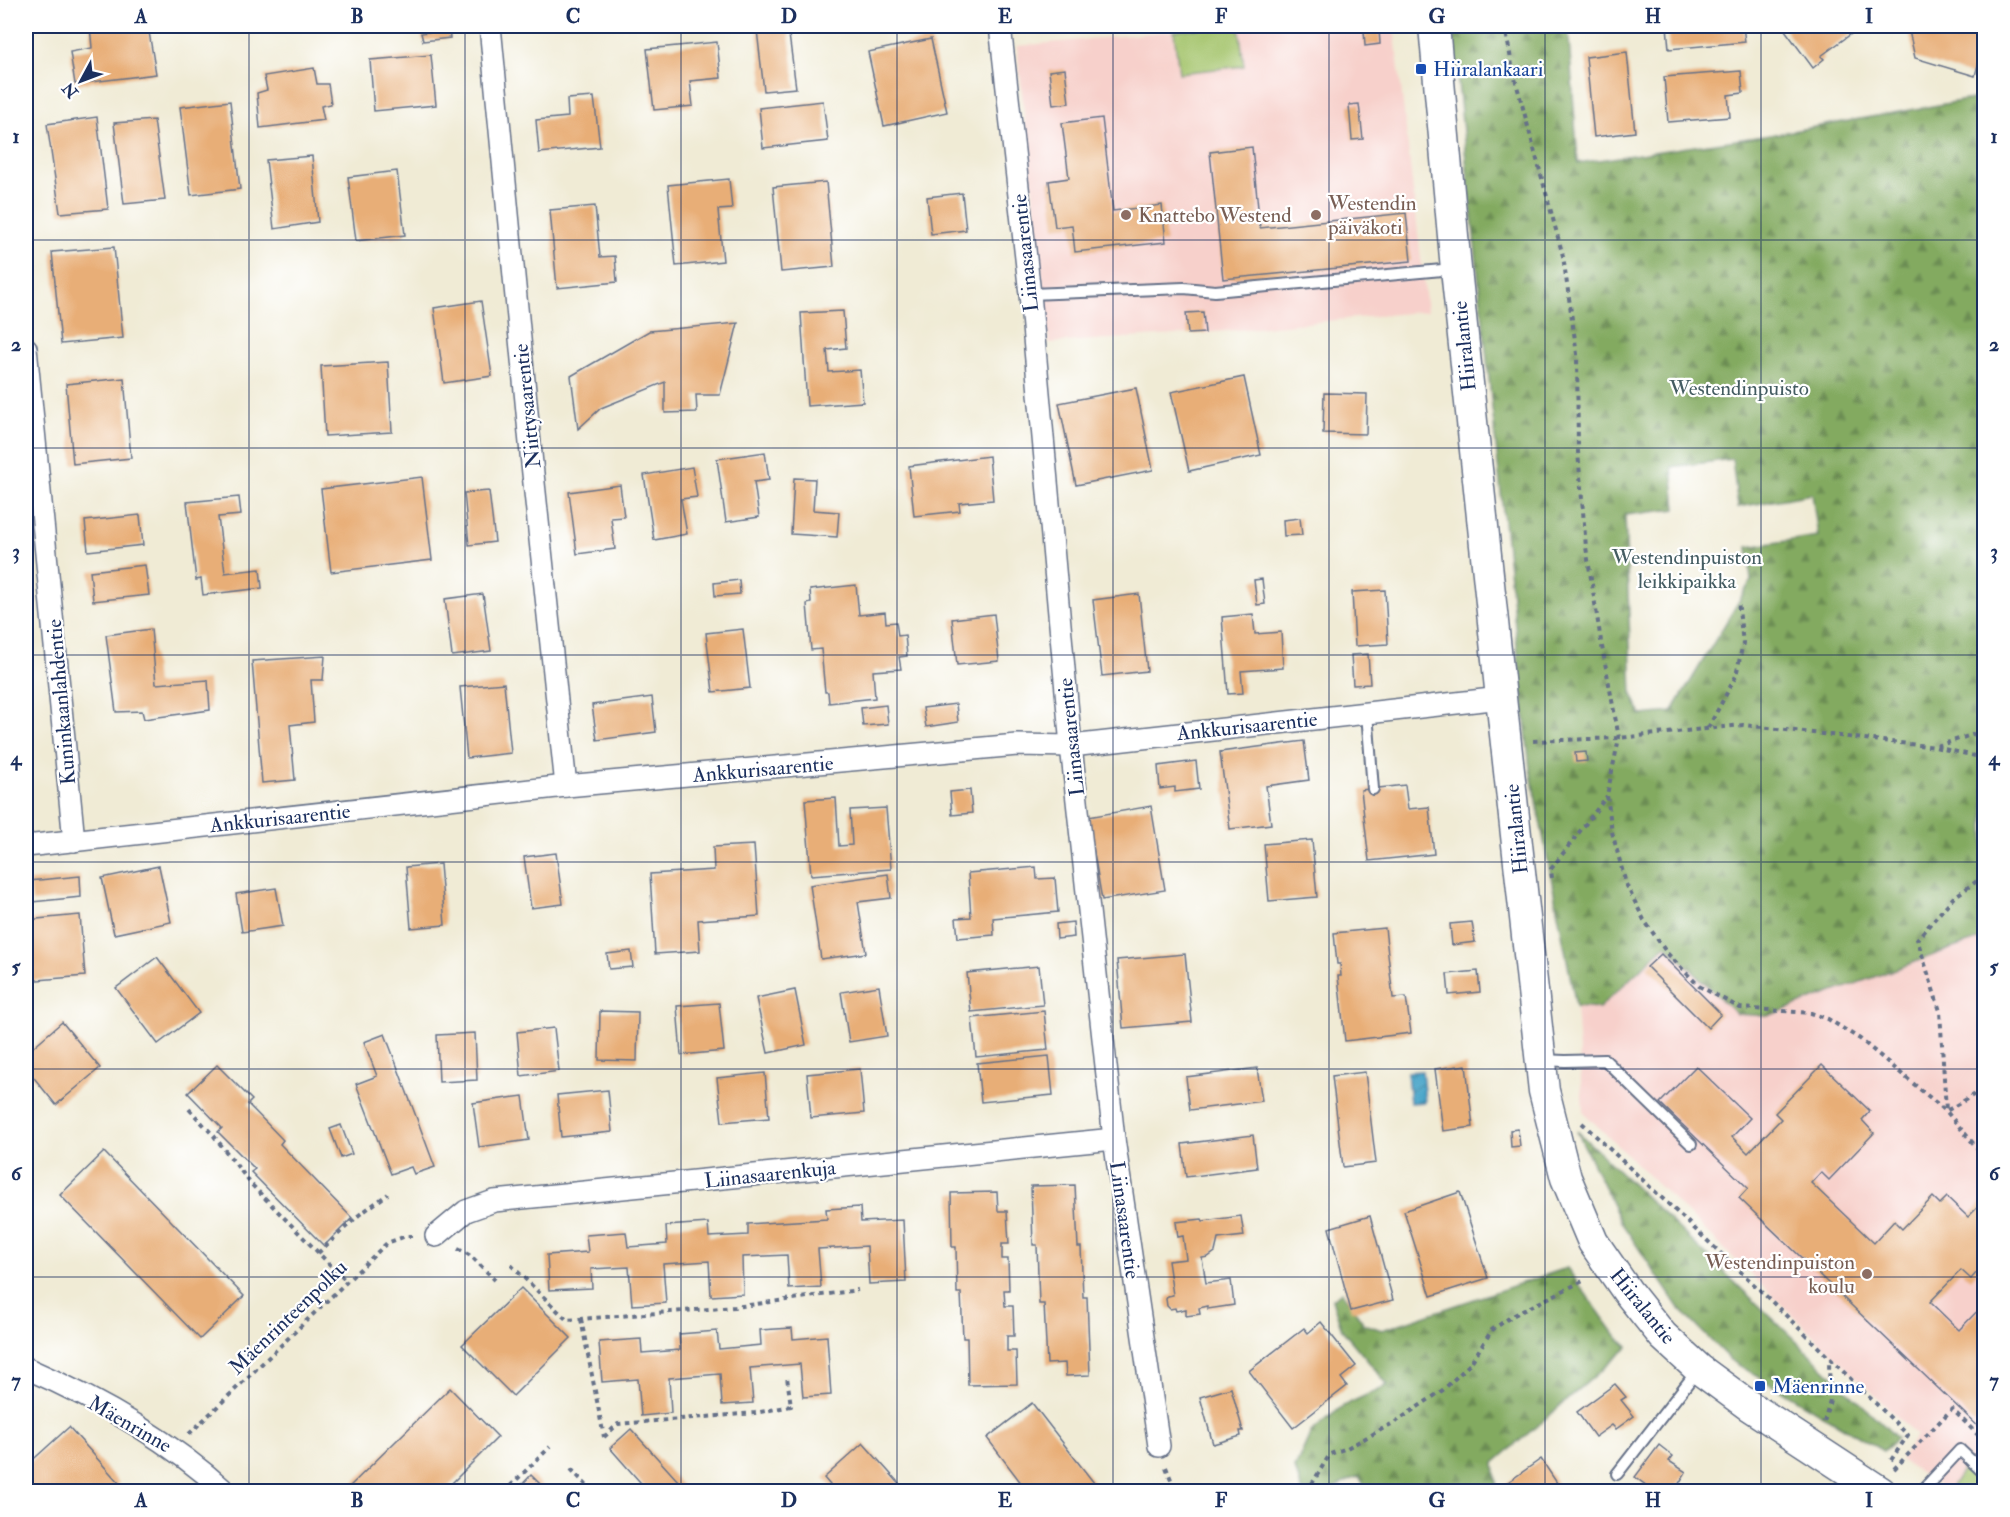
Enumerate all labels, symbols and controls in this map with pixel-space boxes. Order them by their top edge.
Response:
text: A [134,4,148,29]
text: B [350,4,364,29]
text: C [566,4,580,29]
text: D [781,4,797,29]
text: E [998,4,1013,29]
text: F [1215,4,1228,29]
text: G [1429,4,1446,29]
text: H [1645,4,1661,29]
text: I [1865,4,1873,29]
north arrow [51,51,111,111]
place label: Hiiralankaari [1433,56,1544,83]
marker: Hiiralankaari [1414,62,1428,76]
text: N [58,78,83,103]
text: 1 [12,124,20,149]
text: 1 [1990,124,1998,149]
place label: Westendin päiväkoti [1327,190,1417,241]
street label: Liinasaarentie [1006,192,1045,313]
place label: Knattebo Westend [1138,202,1292,229]
marker: Knattebo Westend [1119,208,1133,222]
marker: Westendin päiväkoti [1309,208,1323,222]
street label: Hiiralantie [1446,299,1483,392]
text: 2 [11,332,21,357]
text: 2 [1989,332,1999,357]
street label: Niittysaarentie [507,342,547,470]
park label: Westendinpuisto [1668,375,1809,402]
text: 3 [12,539,20,564]
text: 3 [1990,539,1998,564]
park label: Westendinpuiston leikkipaikka [1611,544,1762,595]
street label: Kuninkaanlahdentie [41,618,82,786]
street label: Liinasaarentie [1052,676,1091,797]
street label: Ankkurisaarentie [1174,706,1319,747]
text: 4 [10,746,23,771]
text: 4 [1988,746,2001,771]
street label: Ankkurisaarentie [691,750,835,789]
street label: Hiiralantie [1498,782,1535,875]
street label: Ankkurisaarentie [207,798,352,839]
text: 5 [12,954,22,979]
text: 5 [1990,954,2000,979]
street label: Liinasaarenkuja [703,1154,837,1195]
street label: Liinasaarentie [1103,1159,1146,1281]
text: 6 [11,1161,23,1186]
text: 6 [1989,1161,2001,1186]
place label: Westendinpuiston koulu [1704,1249,1855,1300]
street label: Mäenrinteenpolku [223,1254,353,1381]
street label: Hiiralantie [1604,1263,1682,1350]
marker: Westendinpuiston koulu [1860,1267,1874,1281]
text: 7 [11,1368,21,1393]
text: 7 [1989,1368,1999,1393]
place label: Mäenrinne [1772,1373,1864,1400]
marker: Mäenrinne [1753,1379,1767,1393]
street label: Mäenrinne [83,1390,177,1459]
text: A [134,1488,148,1513]
text: B [350,1488,364,1513]
text: C [566,1488,580,1513]
text: D [781,1488,797,1513]
text: E [998,1488,1013,1513]
text: F [1215,1488,1228,1513]
text: G [1429,1488,1446,1513]
text: H [1645,1488,1661,1513]
text: I [1865,1488,1873,1513]

